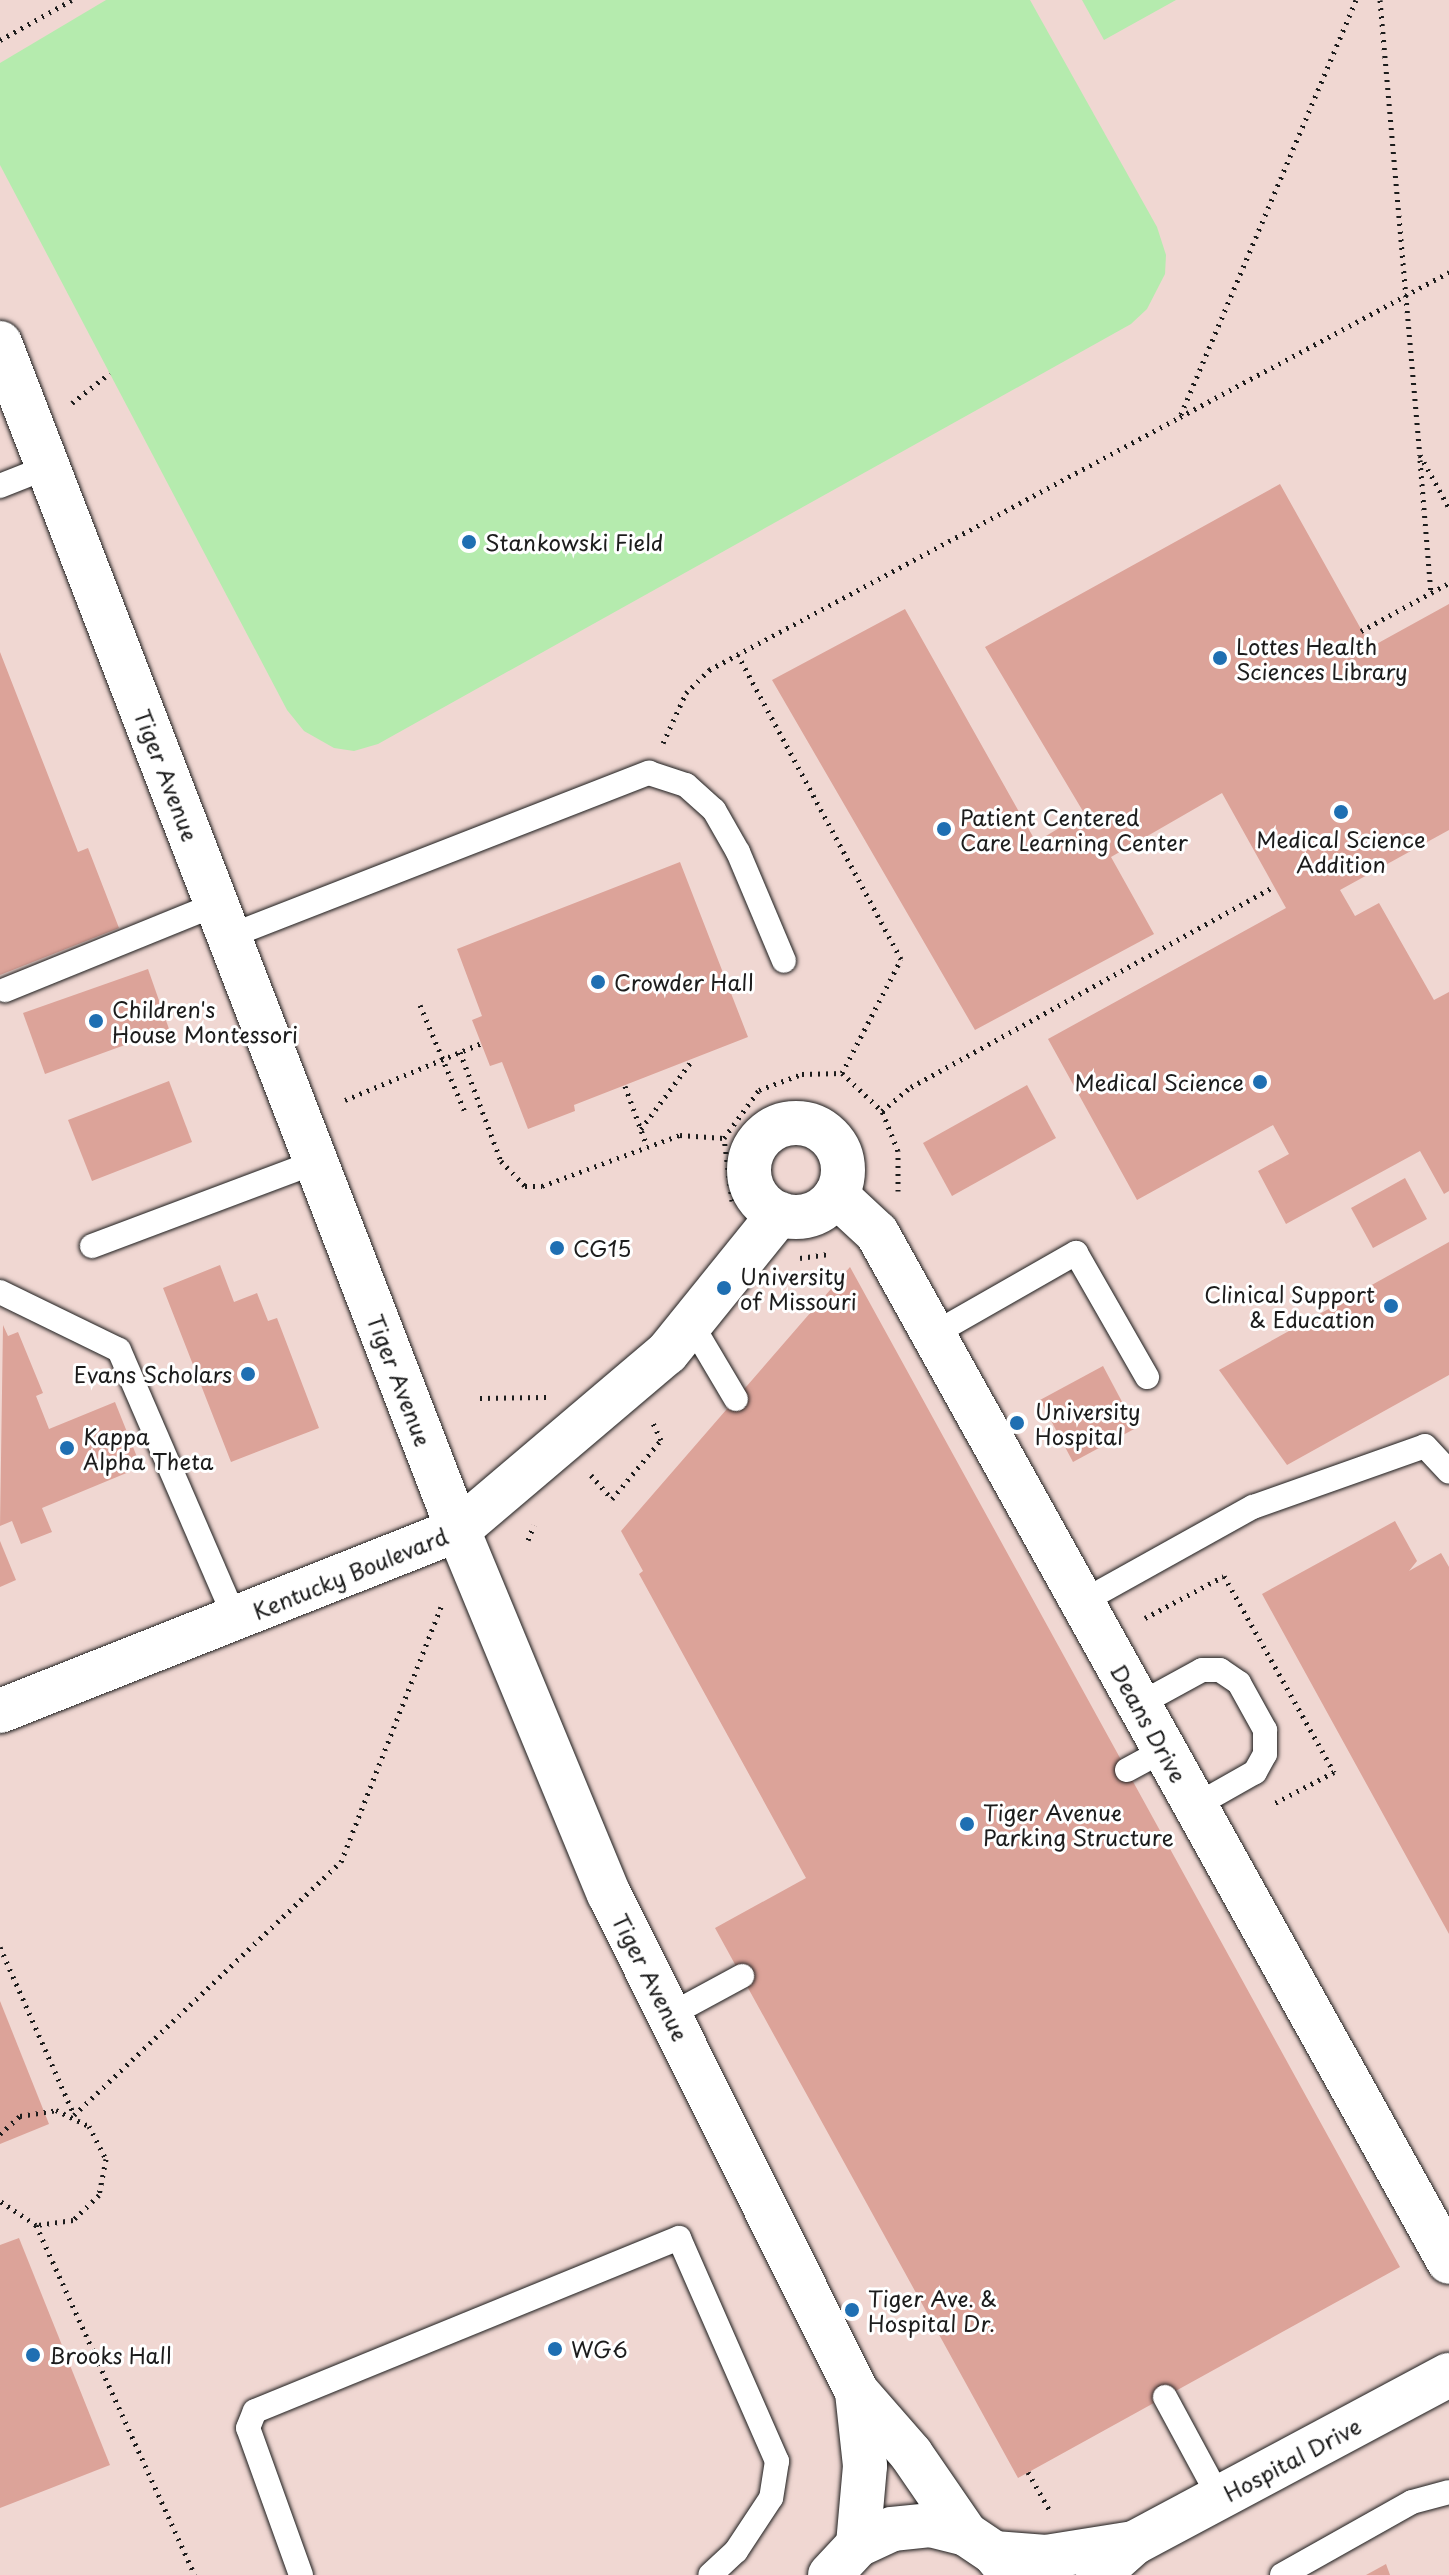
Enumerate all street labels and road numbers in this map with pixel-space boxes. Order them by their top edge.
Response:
street label: Tiger Avenue [130,706,204,844]
street label: Tiger Avenue [363,1311,437,1449]
street label: Kentucky Boulevard [247,1521,453,1625]
street label: Deans Drive [1106,1659,1192,1787]
street label: Tiger Avenue [608,1910,694,2044]
street label: Hospital Drive [1219,2412,1365,2506]

